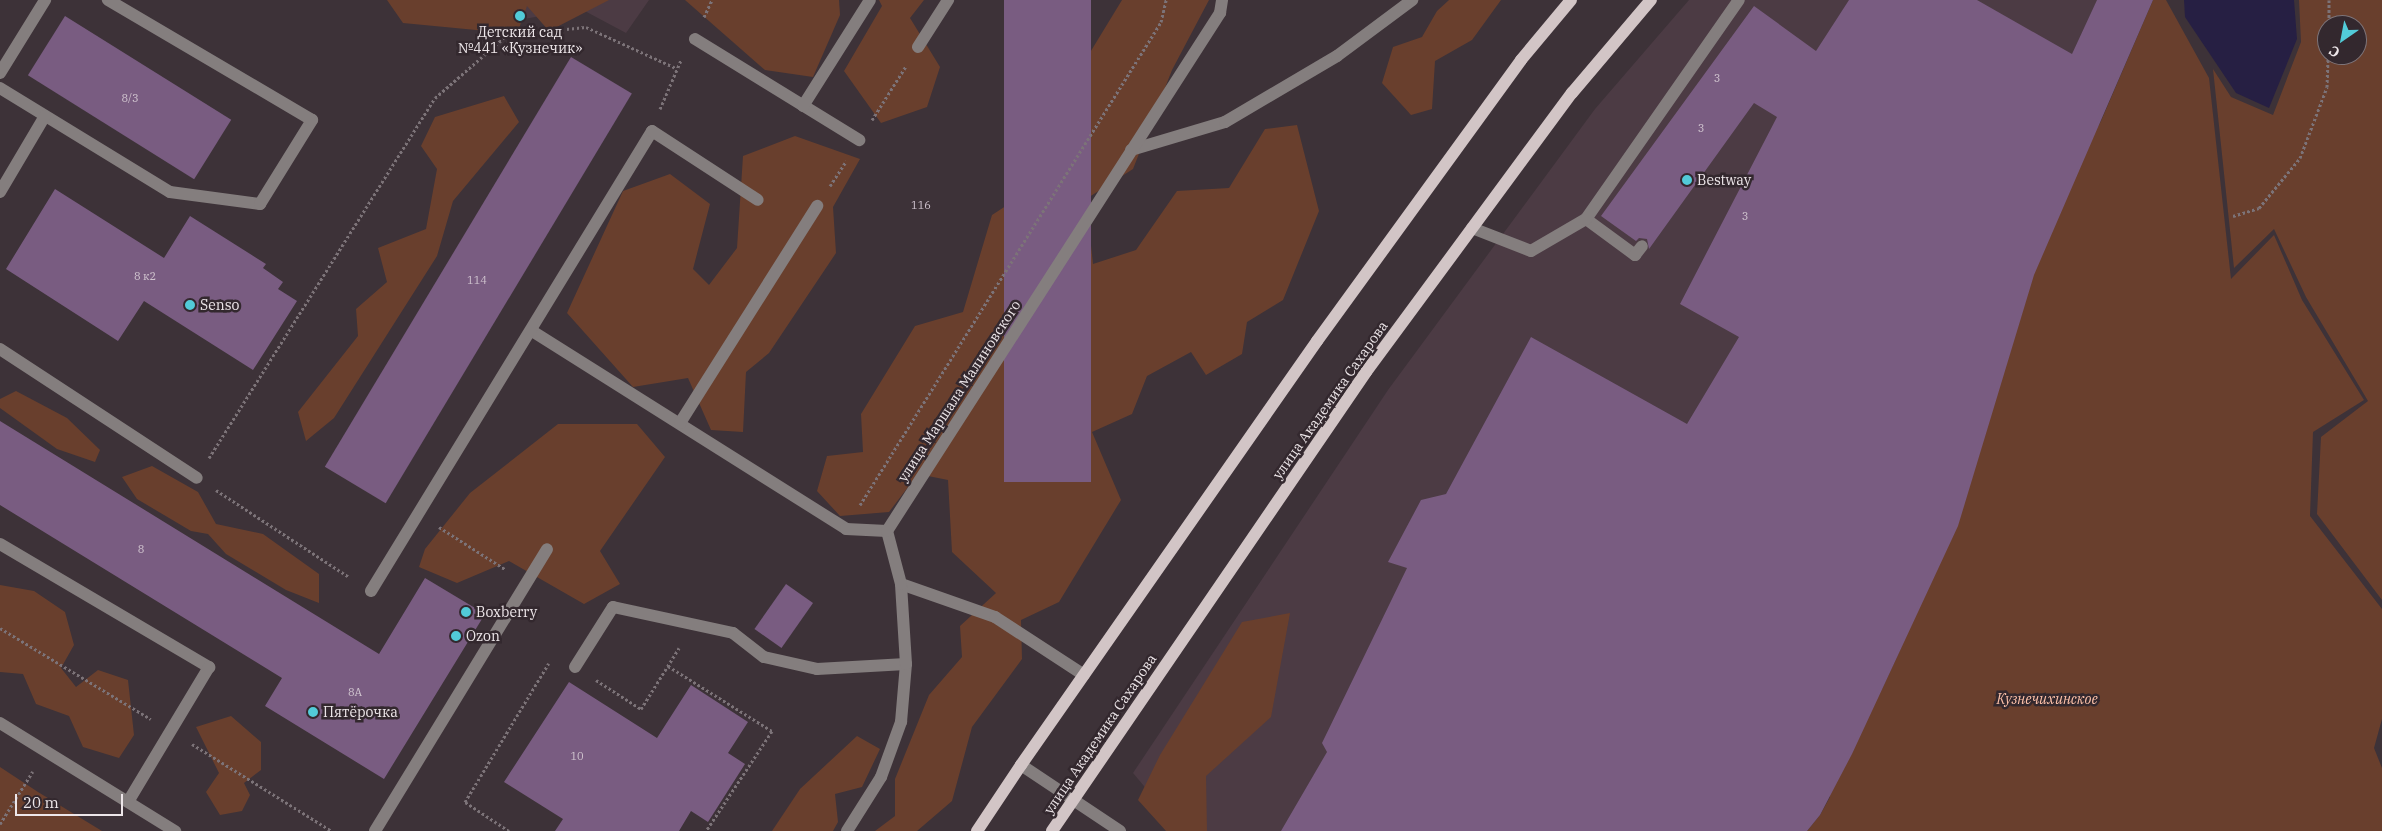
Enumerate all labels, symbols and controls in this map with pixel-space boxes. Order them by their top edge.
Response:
marker: Детский сад №441 «Кузнечик» [514,10,526,22]
north arrow [2317,15,2367,65]
place label: Детский сад №441 «Кузнечик» [458,24,582,56]
text: С [2326,42,2343,62]
house number: 3 [1714,71,1720,85]
house number: 8/3 [121,91,139,105]
house number: 3 [1698,121,1704,135]
place label: Bestway [1697,172,1751,188]
marker: Bestway [1681,174,1693,186]
house number: 116 [911,198,931,212]
house number: 3 [1742,209,1748,223]
house number: 8 к2 [134,269,156,283]
house number: 114 [467,273,487,287]
place label: Senso [200,297,239,313]
street label: улица Маршала Малиновского [894,297,1024,485]
marker: Senso [184,299,196,311]
street label: улица Академика Сахарова [1269,318,1391,482]
house number: 8 [138,542,144,556]
place label: Boxberry [476,604,537,620]
marker: Boxberry [460,606,472,618]
place label: Ozon [466,628,500,644]
marker: Ozon [450,630,462,642]
street label: улица Академика Сахарова [1040,651,1160,817]
house number: 8А [348,685,362,699]
park label: Кузнечихинское [1996,691,2098,707]
place label: Пятёрочка [323,704,398,720]
marker: Пятёрочка [307,706,319,718]
house number: 10 [570,749,584,763]
scale bar [18,784,125,816]
text: 20 m [23,793,59,812]

